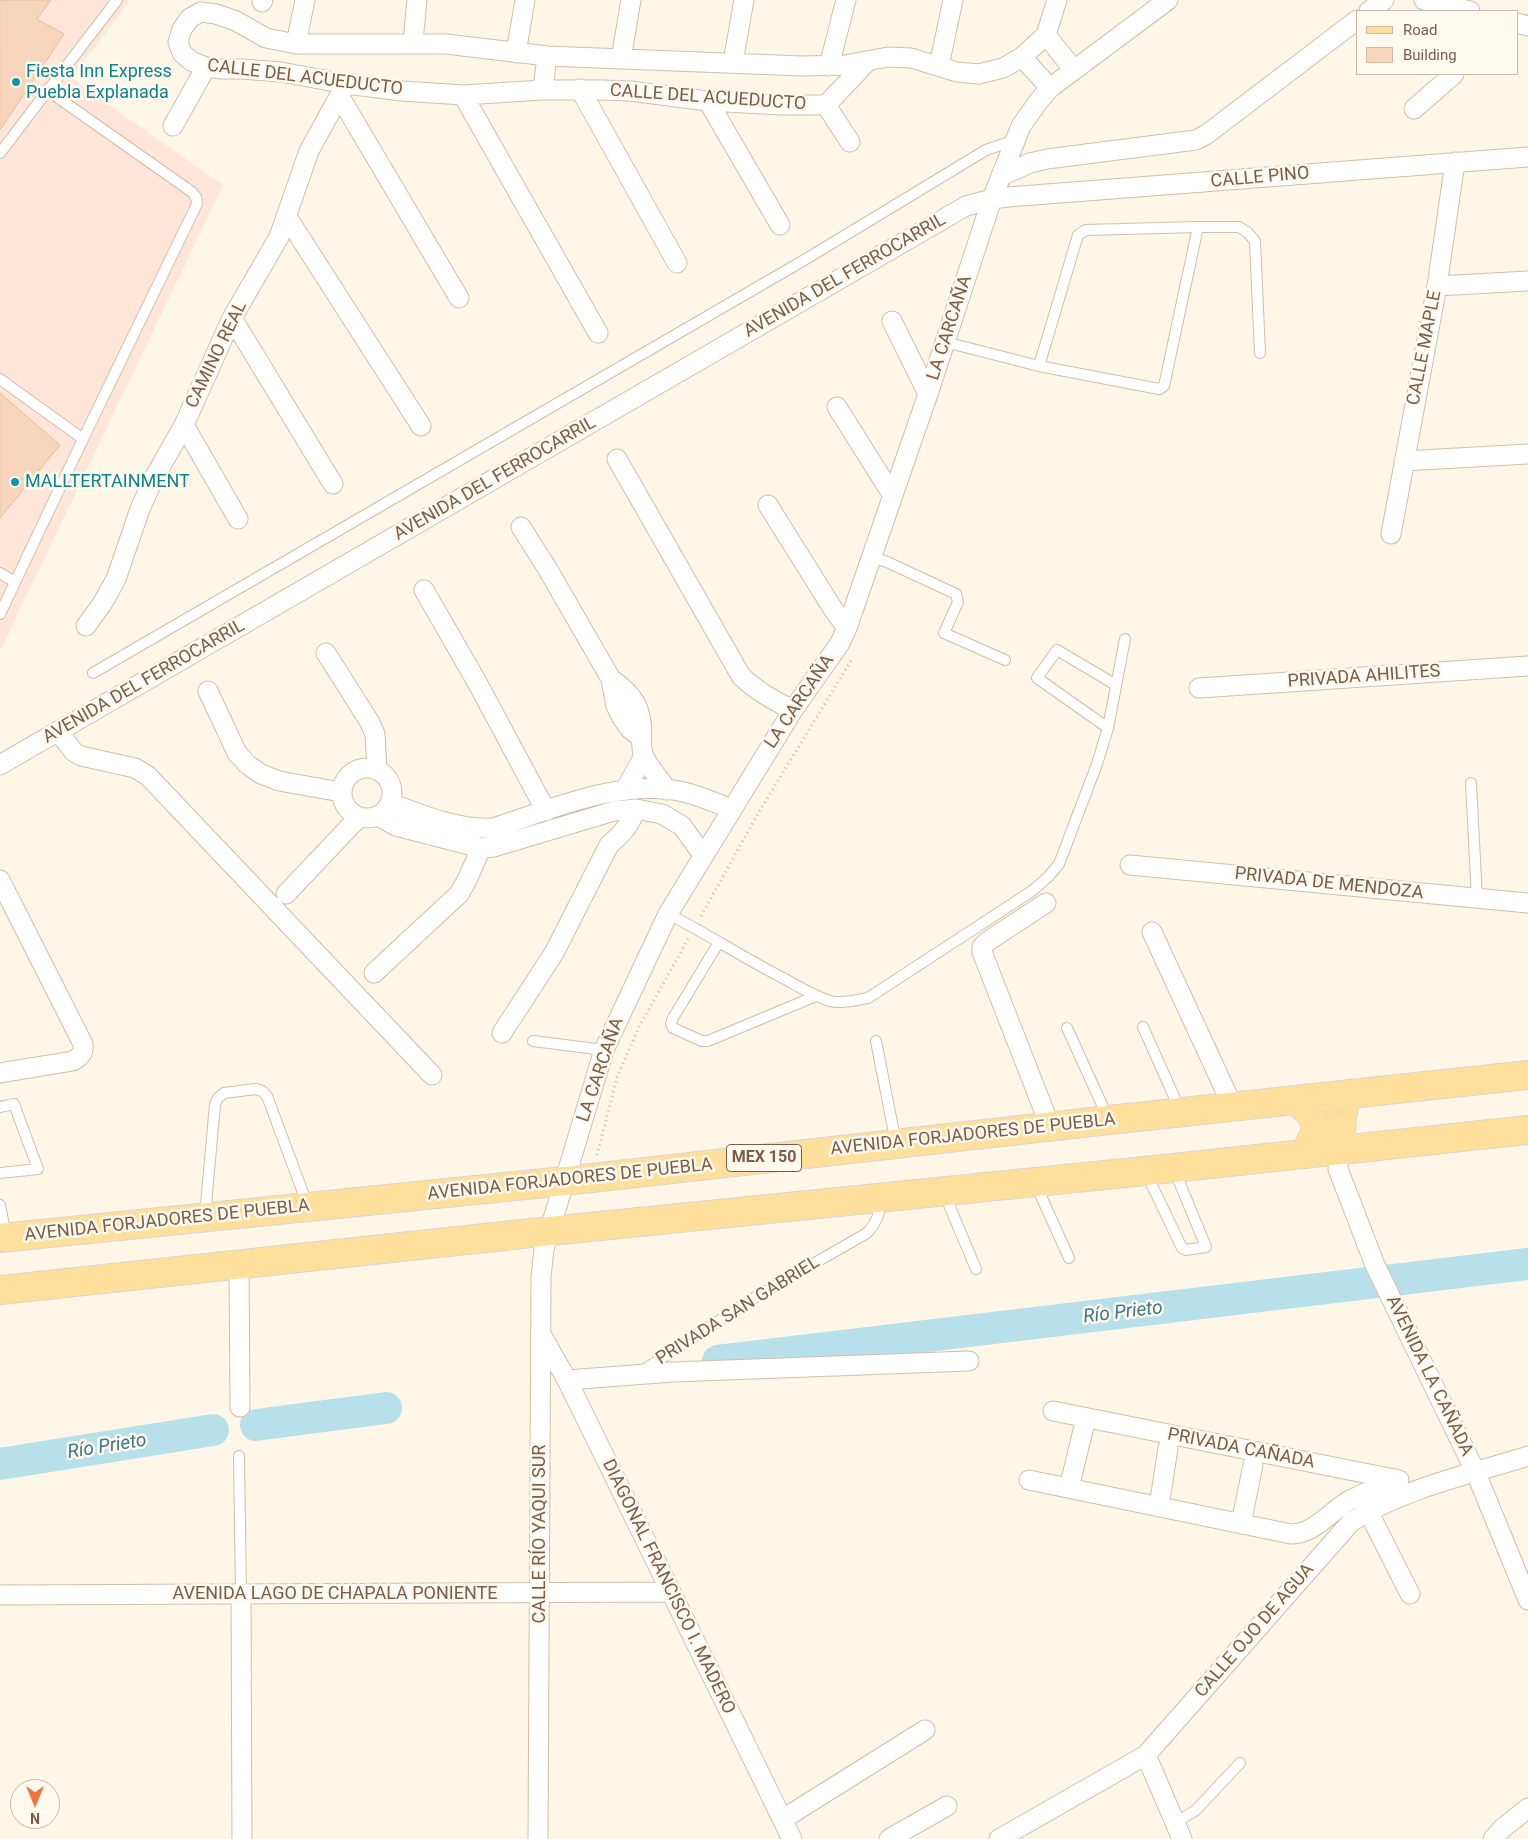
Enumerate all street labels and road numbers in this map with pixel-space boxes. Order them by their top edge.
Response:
street label: CALLE DEL ACUEDUCTO [206,55,404,101]
street label: CALLE DEL ACUEDUCTO [609,80,807,116]
street label: CALLE PINO [1210,163,1310,193]
street label: AVENIDA DEL FERROCARRIL [740,209,950,343]
street label: LA CARCAÑA [923,273,977,383]
street label: CALLE MAPLE [1403,289,1447,407]
street label: CAMINO REAL [182,298,252,412]
street label: AVENIDA DEL FERROCARRIL [390,412,600,546]
street label: AVENIDA DEL FERROCARRIL [39,615,249,749]
street label: LA CARCAÑA [761,651,839,753]
street label: PRIVADA AHILITES [1287,661,1441,693]
street label: PRIVADA DE MENDOZA [1234,863,1424,905]
street label: LA CARCAÑA [573,1015,629,1125]
street label: AVENIDA FORJADORES DE PUEBLA [829,1109,1117,1161]
road number: MEX 150 [726,1144,802,1172]
street label: AVENIDA FORJADORES DE PUEBLA [426,1154,714,1206]
street label: AVENIDA FORJADORES DE PUEBLA [23,1195,311,1247]
street label: PRIVADA SAN GABRIEL [652,1252,824,1370]
street label: AVENIDA LA CAÑADA [1381,1292,1477,1460]
street label: PRIVADA CAÑADA [1166,1424,1316,1474]
street label: CALLE RÍO YAQUI SUR [529,1445,551,1623]
street label: DIAGONAL FRANCISCO I. MADERO [597,1456,739,1718]
street label: CALLE OJO DE AGUA [1191,1560,1319,1702]
street label: AVENIDA LAGO DE CHAPALA PONIENTE [172,1583,498,1605]

